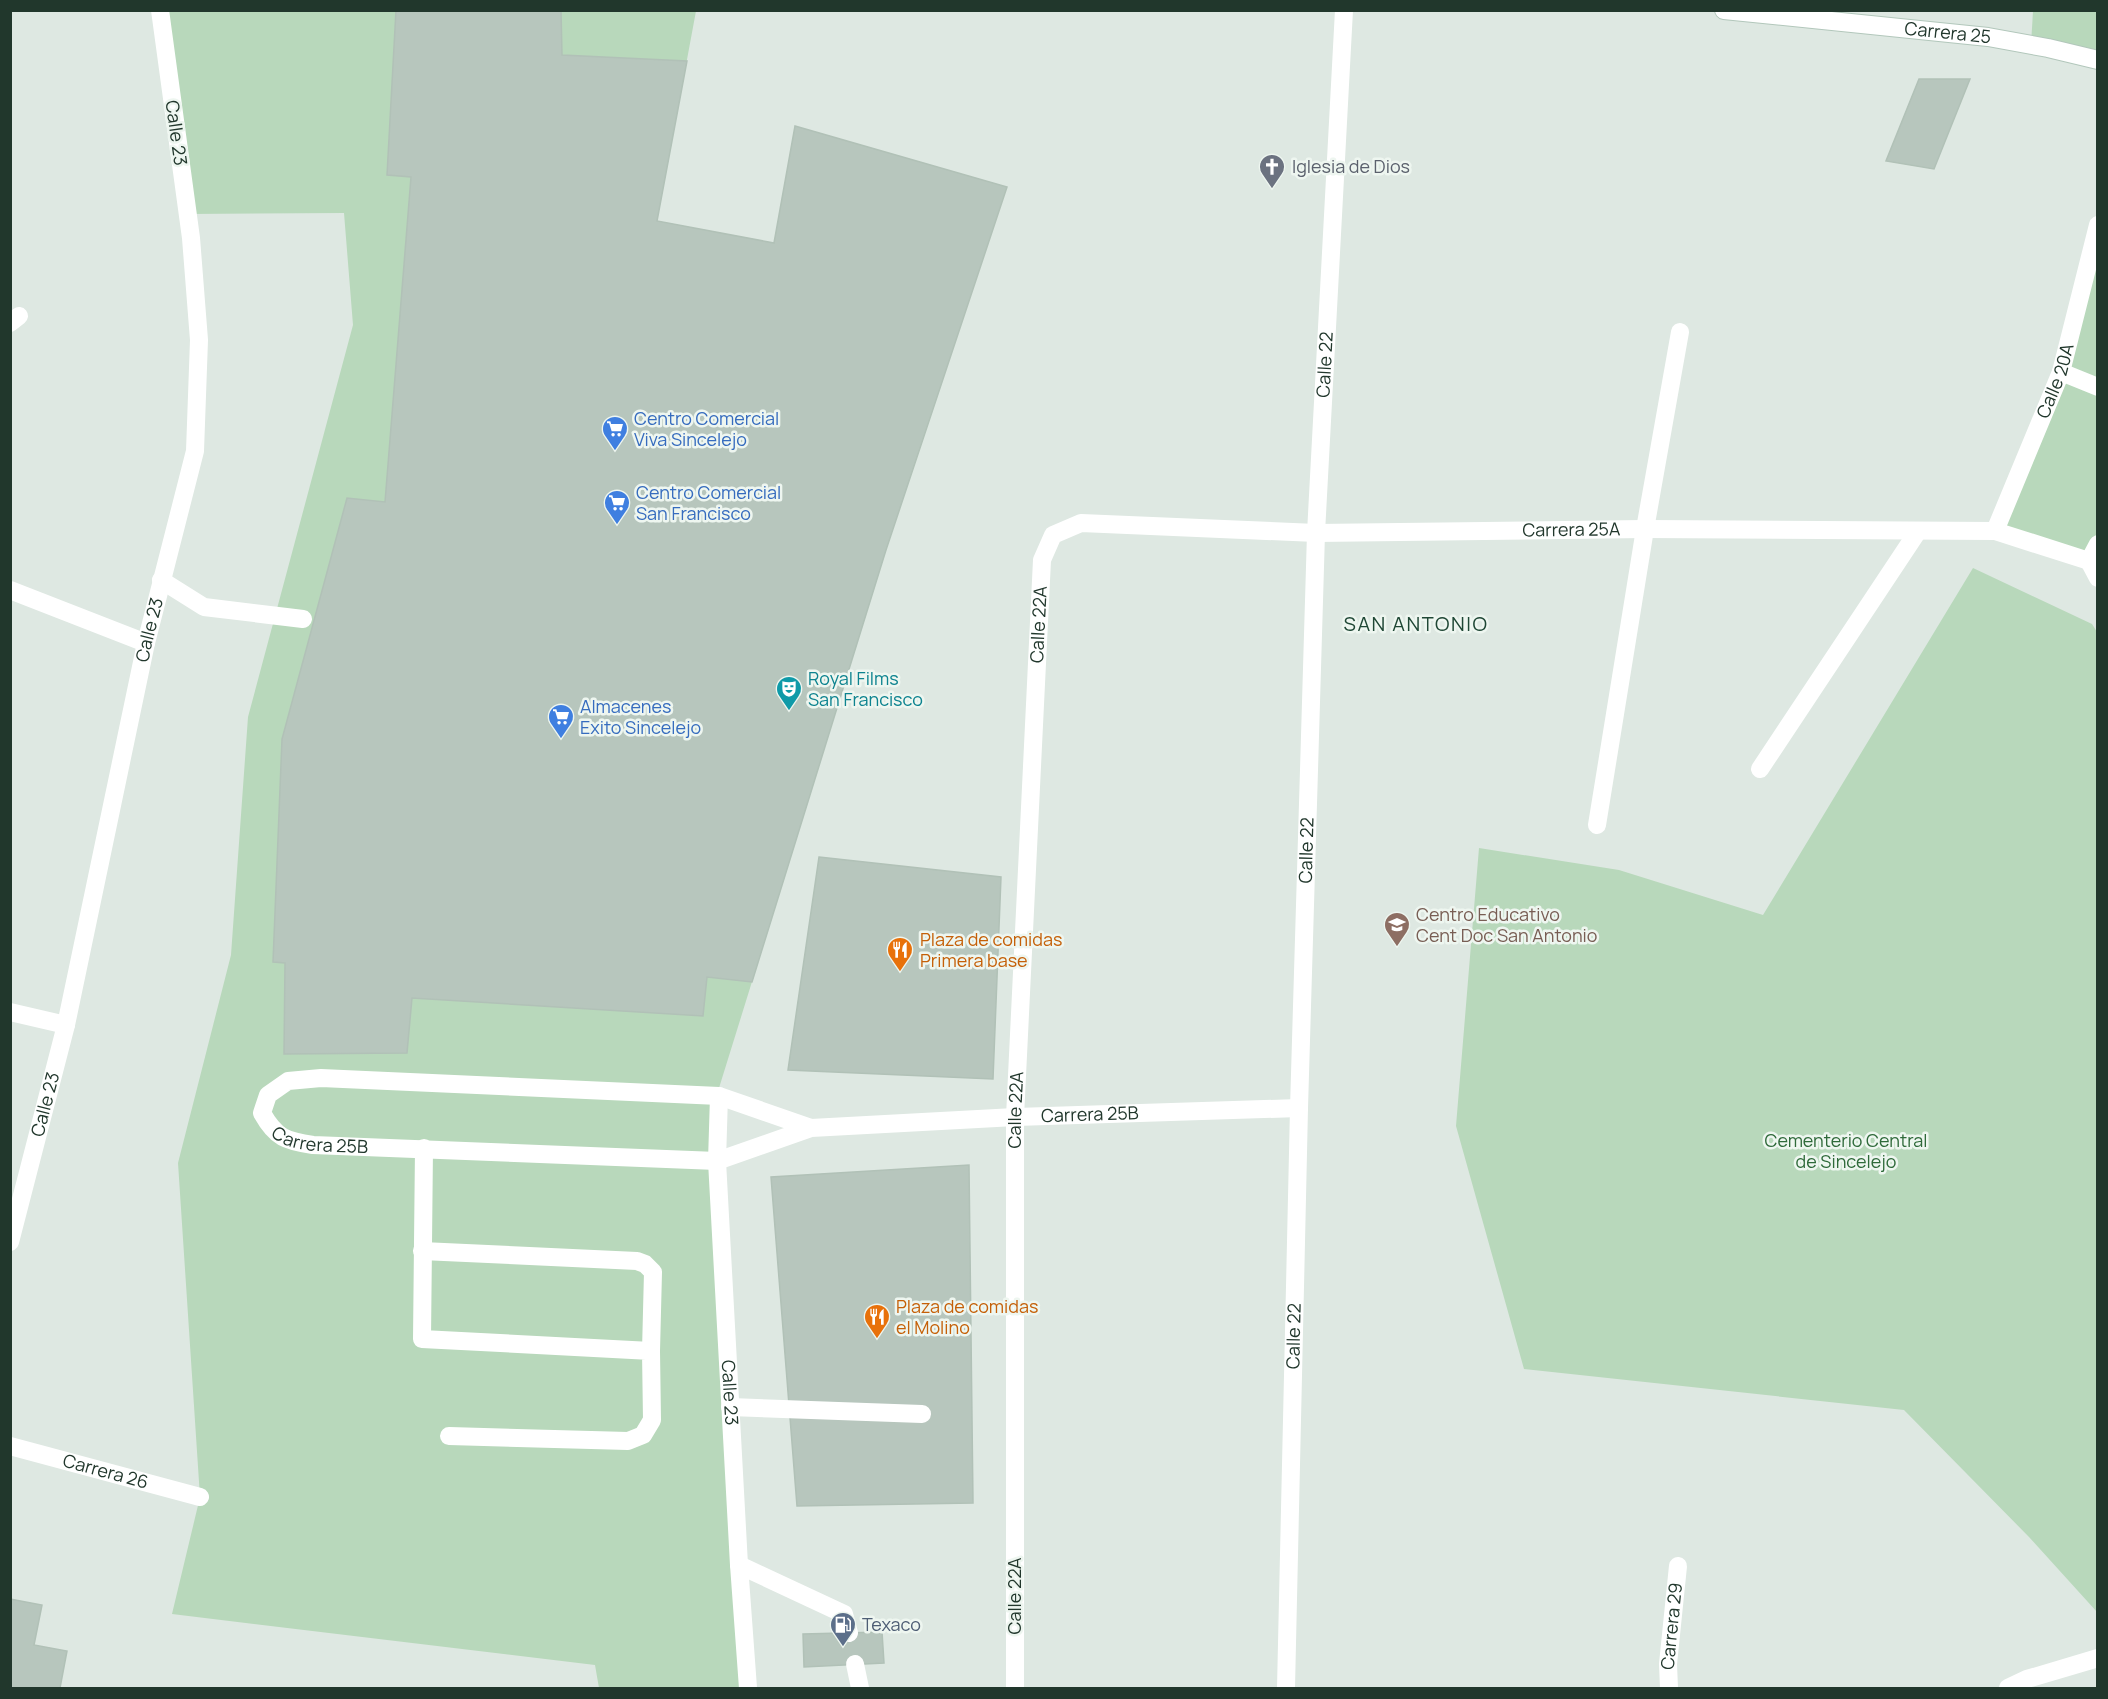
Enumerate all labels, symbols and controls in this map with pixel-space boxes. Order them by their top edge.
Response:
street label: Carrera 25 [1904,16,1992,48]
street label: Calle 23 [161,99,193,167]
church icon: Iglesia de Dios [1257,152,1287,190]
place label: Iglesia de Dios [1292,154,1410,178]
street label: Calle 22 [1310,331,1338,398]
street label: Calle 20A [2030,340,2079,422]
place label: Centro Comercial Viva Sincelejo [634,406,779,451]
supermarket icon: Centro Comercial Viva Sincelejo [600,414,630,452]
place label: Centro Comercial San Francisco [636,480,781,525]
supermarket icon: Centro Comercial San Francisco [602,488,632,526]
street label: Carrera 25A [1522,516,1621,541]
street label: Calle 22A [1024,585,1052,664]
street label: Calle 23 [129,595,168,664]
district label: SAN ANTONIO [1344,610,1488,637]
place label: Royal Films San Francisco [808,666,923,711]
theatre icon: Royal Films San Francisco [774,674,804,712]
place label: Almacenes Exito Sincelejo [580,694,701,739]
supermarket icon: Almacenes Exito Sincelejo [546,702,576,740]
street label: Calle 22 [1293,817,1319,884]
place label: Centro Educativo Cent Doc San Antonio [1416,902,1597,947]
school or university icon: Centro Educativo Cent Doc San Antonio [1382,910,1412,948]
place label: Plaza de comidas Primera base [920,927,1062,972]
restaurant icon: Plaza de comidas Primera base [885,935,915,973]
street label: Calle 23 [25,1069,64,1139]
street label: Calle 22A [1002,1070,1028,1149]
street label: Carrera 25B [1041,1100,1139,1127]
street label: Carrera 25B [267,1120,368,1158]
park label: Cementerio Central de Sincelejo [1765,1128,1927,1173]
place label: Plaza de comidas el Molino [896,1294,1038,1339]
restaurant icon: Plaza de comidas el Molino [862,1302,892,1340]
street label: Calle 22 [1280,1303,1306,1369]
street label: Calle 23 [717,1359,744,1426]
street label: Carrera 26 [61,1448,151,1494]
street label: Calle 22A [1002,1557,1026,1634]
street label: Carrera 29 [1654,1581,1687,1671]
fuel station icon: Texaco [828,1610,858,1648]
place label: Texaco [862,1612,921,1636]

